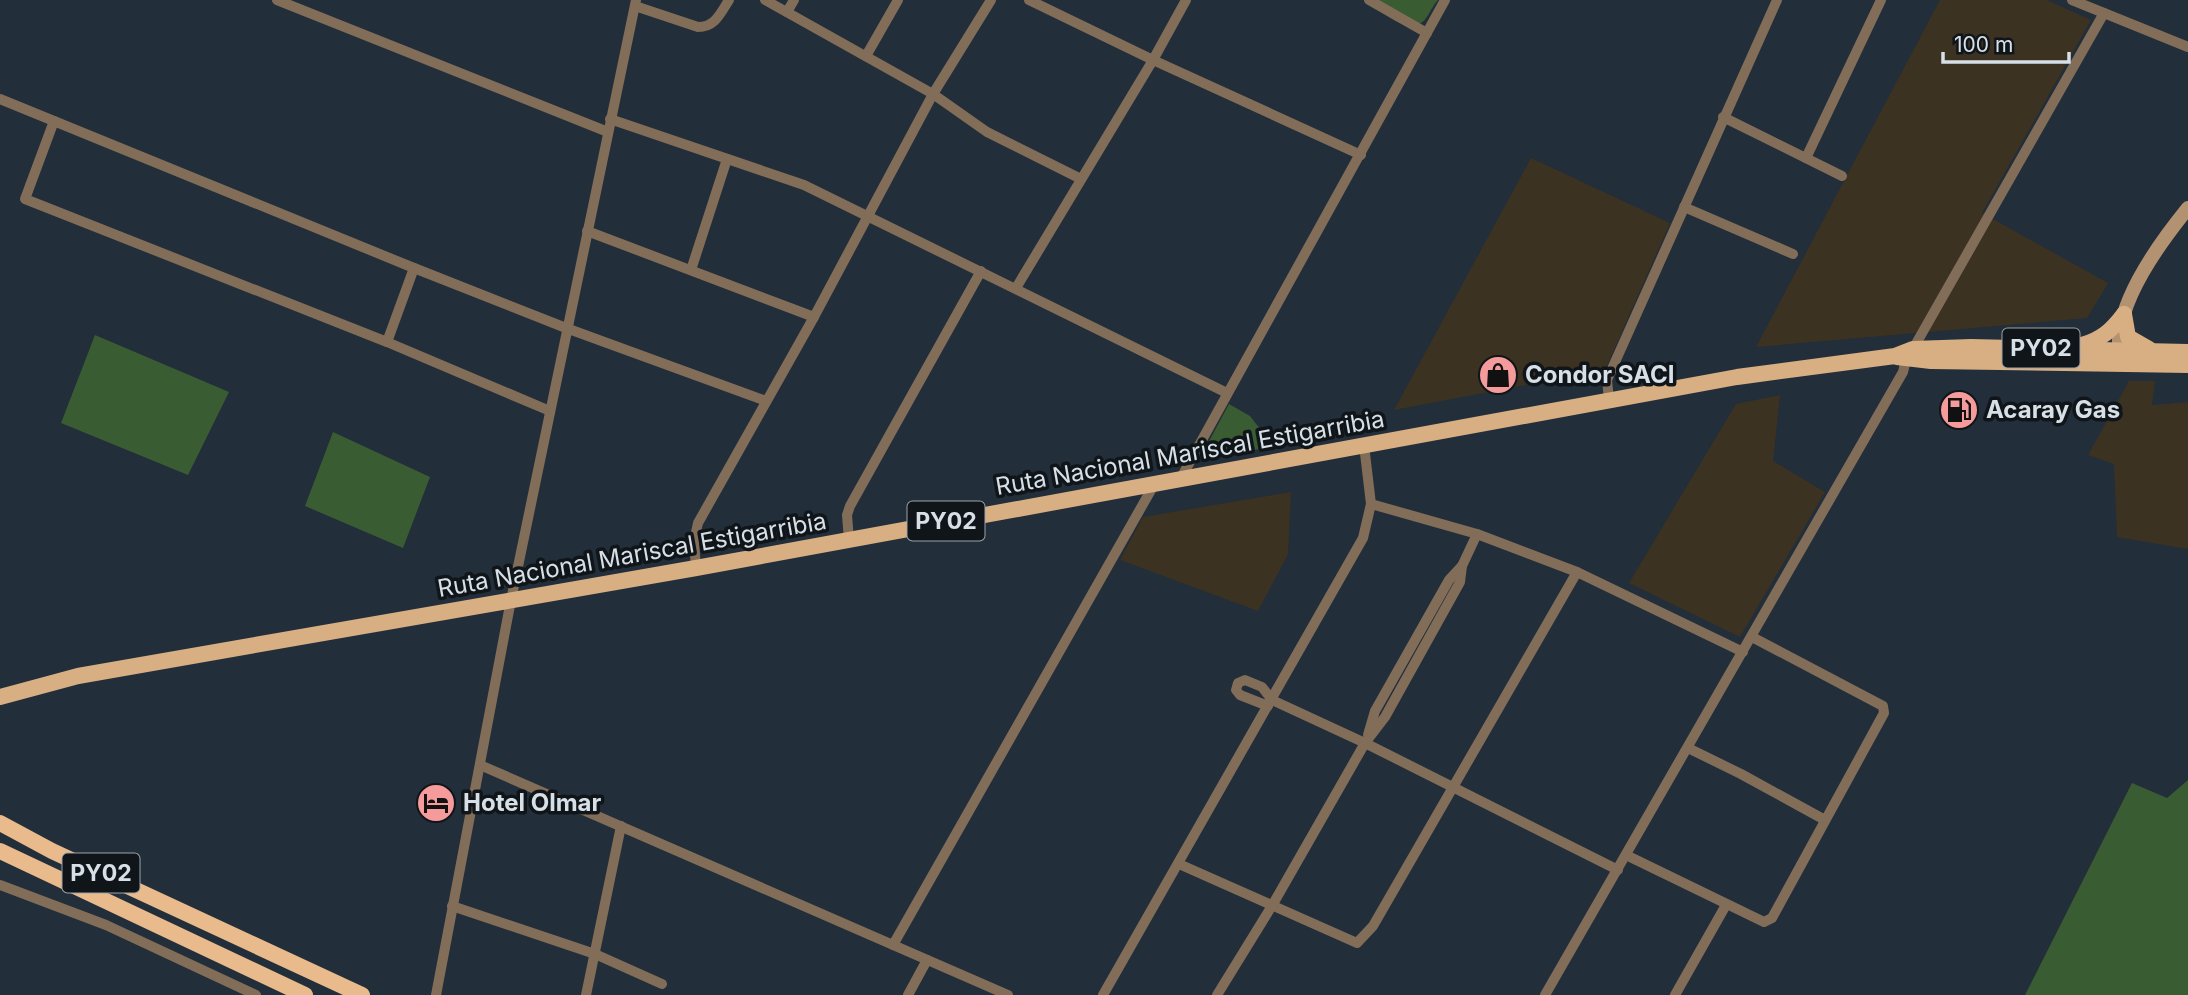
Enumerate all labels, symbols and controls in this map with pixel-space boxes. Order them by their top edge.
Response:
scale bar [1943,21,2069,65]
text: 100 m [1954,32,2013,57]
road number: PY02 [2002,328,2080,368]
shop icon: Condor SACI [1477,354,1519,396]
place label: Condor SACI [1525,360,1674,389]
fuel station icon: Acaray Gas [1938,389,1980,431]
place label: Acaray Gas [1986,395,2120,424]
street label: Ruta Nacional Mariscal Estigarribia [993,404,1386,501]
road number: PY02 [908,502,984,540]
street label: Ruta Nacional Mariscal Estigarribia [435,506,828,603]
hotel icon: Hotel Olmar [415,782,457,824]
place label: Hotel Olmar [463,788,602,817]
road number: PY02 [62,853,140,892]

